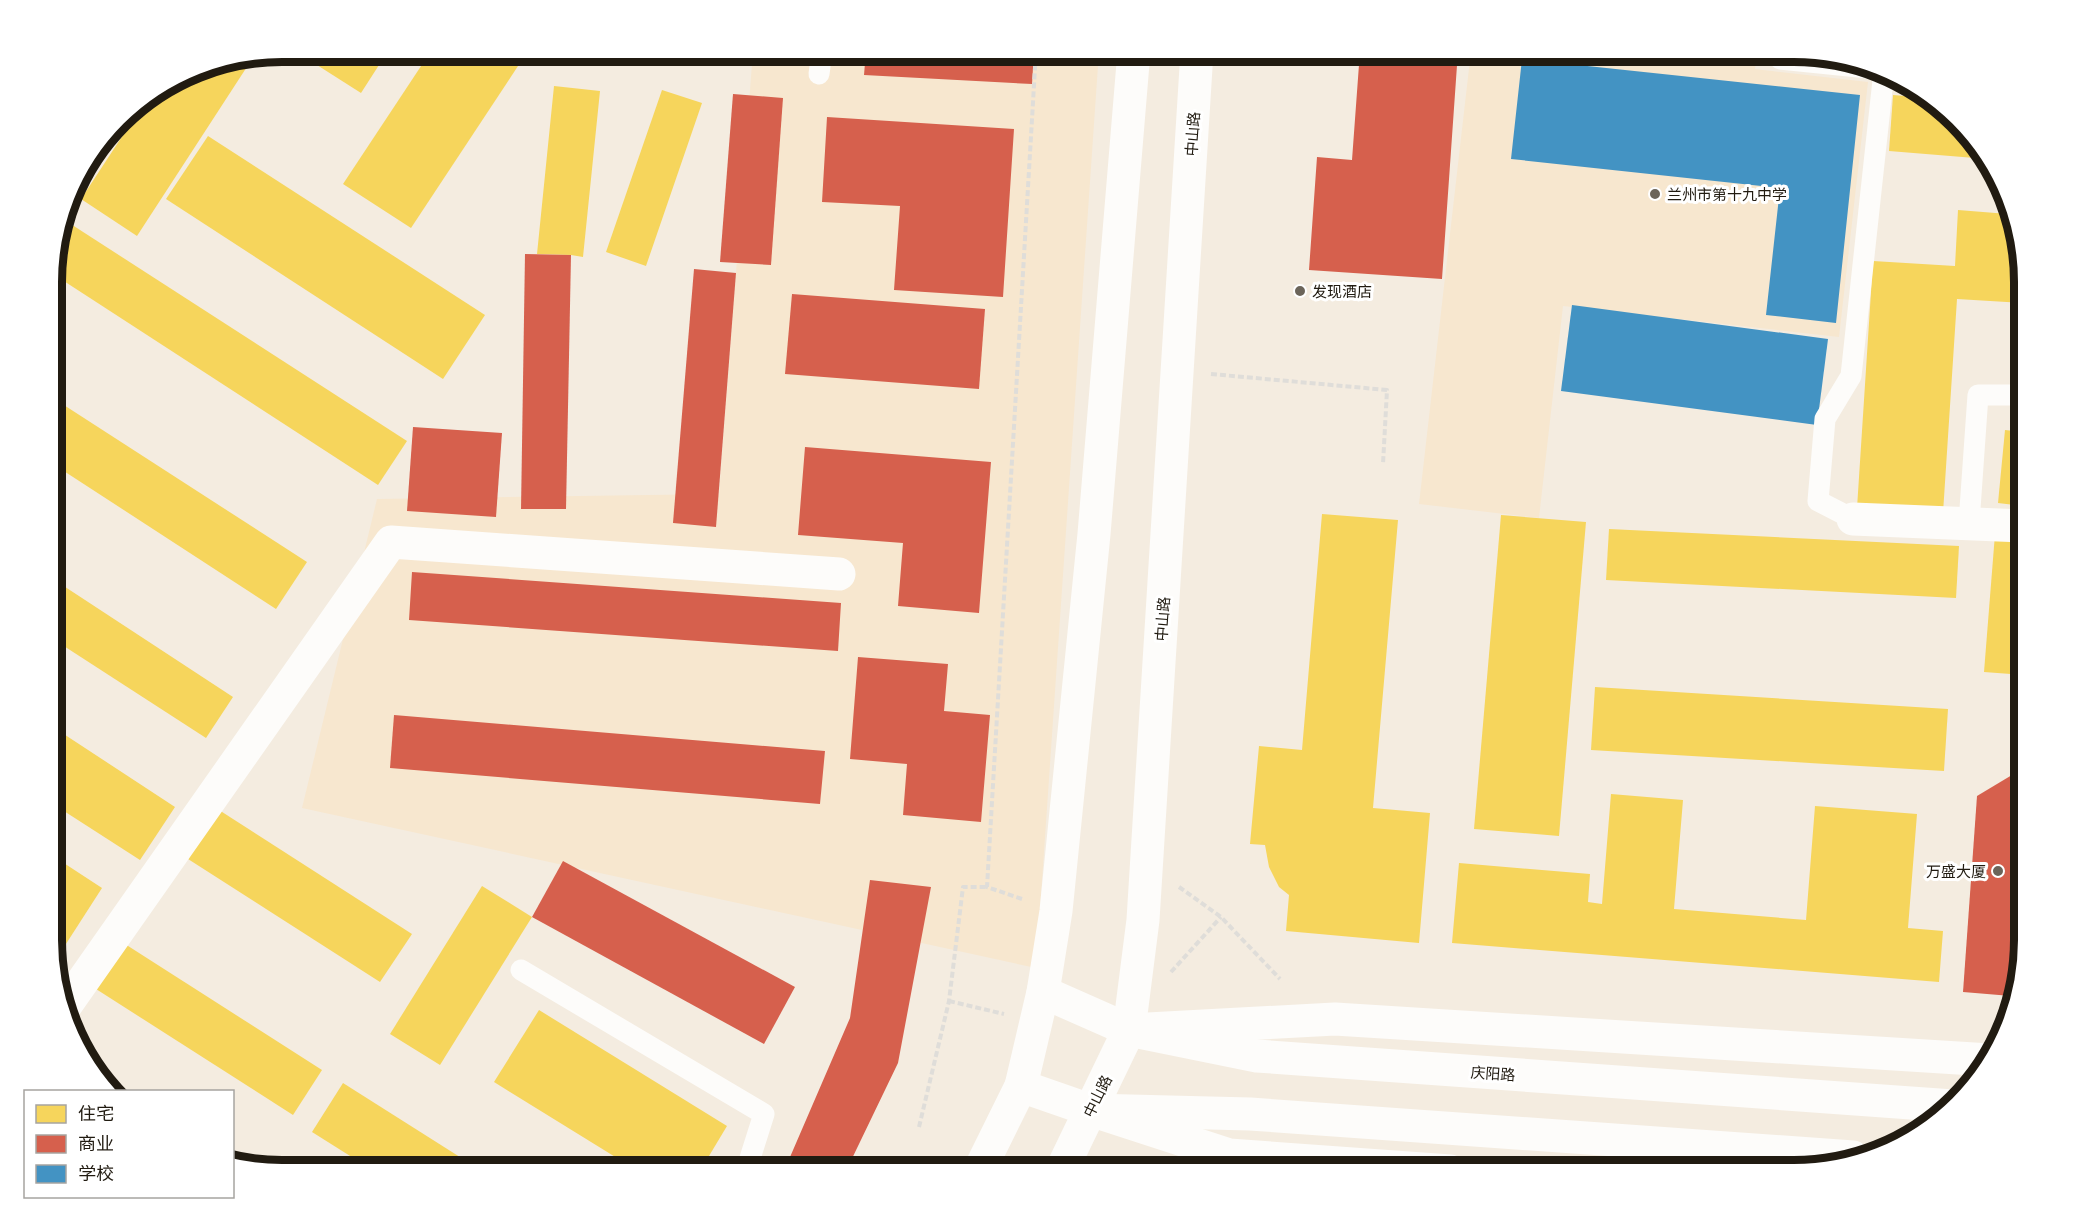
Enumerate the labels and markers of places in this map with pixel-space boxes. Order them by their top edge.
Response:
place label: 兰州市第十九中学 [1667,184,1787,204]
marker: 兰州市第十九中学 [1648,187,1662,201]
place label: 发现酒店 [1312,281,1372,301]
marker: 发现酒店 [1293,284,1307,298]
place label: 万盛大厦 [1926,861,1986,881]
marker: 万盛大厦 [1991,864,2005,878]

